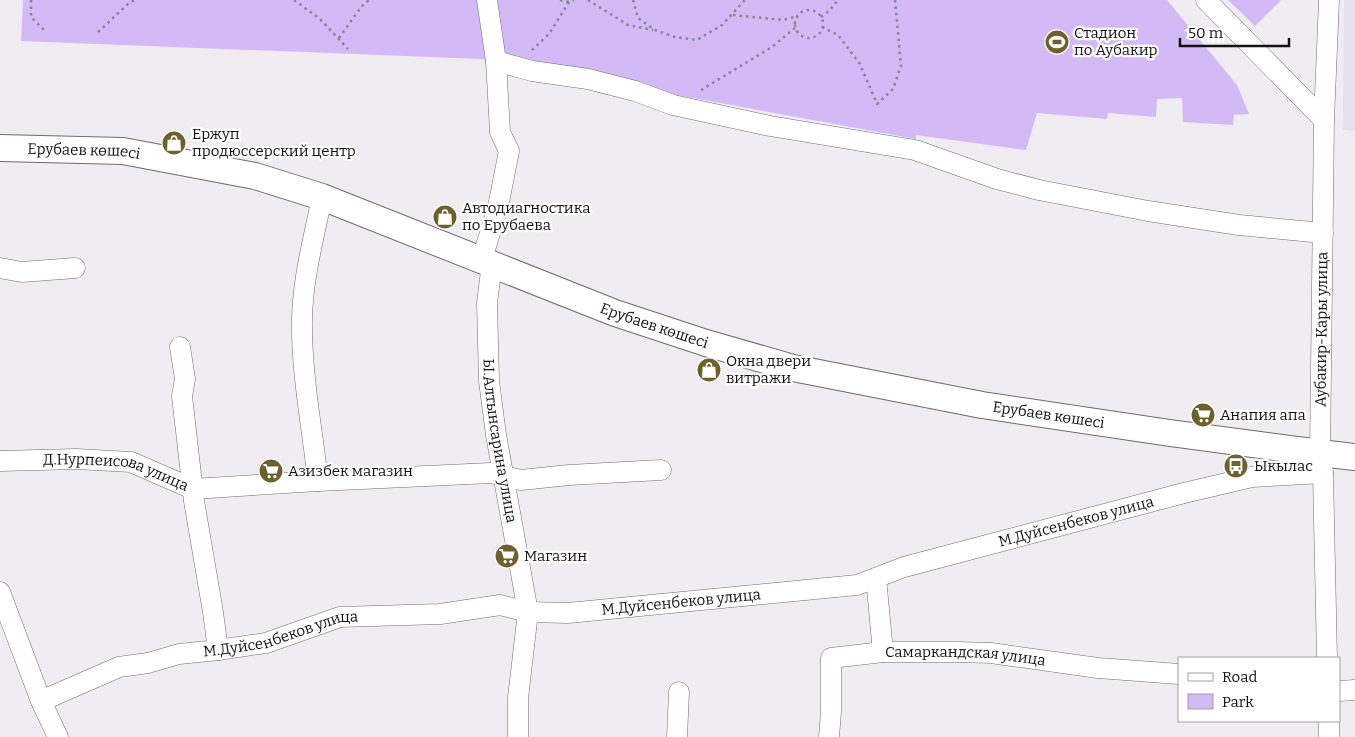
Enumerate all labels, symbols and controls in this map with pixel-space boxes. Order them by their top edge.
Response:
scale bar [1180,15,1289,47]
place label: Стадион по Аубакир [1074,24,1158,59]
text: 50 m [1188,24,1224,42]
sports icon: Стадион по Аубакир [1044,29,1070,55]
place label: Ержуп продюссерский центр [192,125,356,160]
shop icon: Ержуп продюссерский центр [161,130,187,156]
street label: Ерубаев көшесі [27,140,142,163]
place label: Автодиагностика по Ерубаева [462,199,590,234]
shop icon: Автодиагностика по Ерубаева [432,204,458,230]
street label: Аубакир-Кары улица [1312,251,1331,407]
street label: Ерубаев көшесі [598,299,711,352]
place label: Окна двери витражи [726,352,811,387]
shop icon: Окна двери витражи [696,357,722,383]
street label: Ы.Алтынсарина улица [479,358,521,524]
street label: Ерубаев көшесі [991,398,1106,432]
supermarket icon: Анапия апа [1190,402,1216,428]
place label: Анапия апа [1220,406,1306,424]
street label: Д.Нурпеисова улица [43,450,191,495]
bus stop icon: Ыкылас [1223,453,1249,479]
place label: Ыкылас [1254,457,1313,475]
supermarket icon: Азизбек магазин [258,458,284,484]
place label: Азизбек магазин [288,462,413,480]
street label: М.Дуйсенбеков улица [996,492,1156,551]
supermarket icon: Магазин [494,543,520,569]
place label: Магазин [524,547,587,565]
street label: М.Дуйсенбеков улица [601,585,762,619]
street label: М.Дуйсенбеков улица [202,607,358,660]
street label: Самаркандская улица [885,643,1047,670]
legend [1178,657,1340,722]
text: Road [1222,668,1257,686]
text: Park [1222,693,1254,711]

